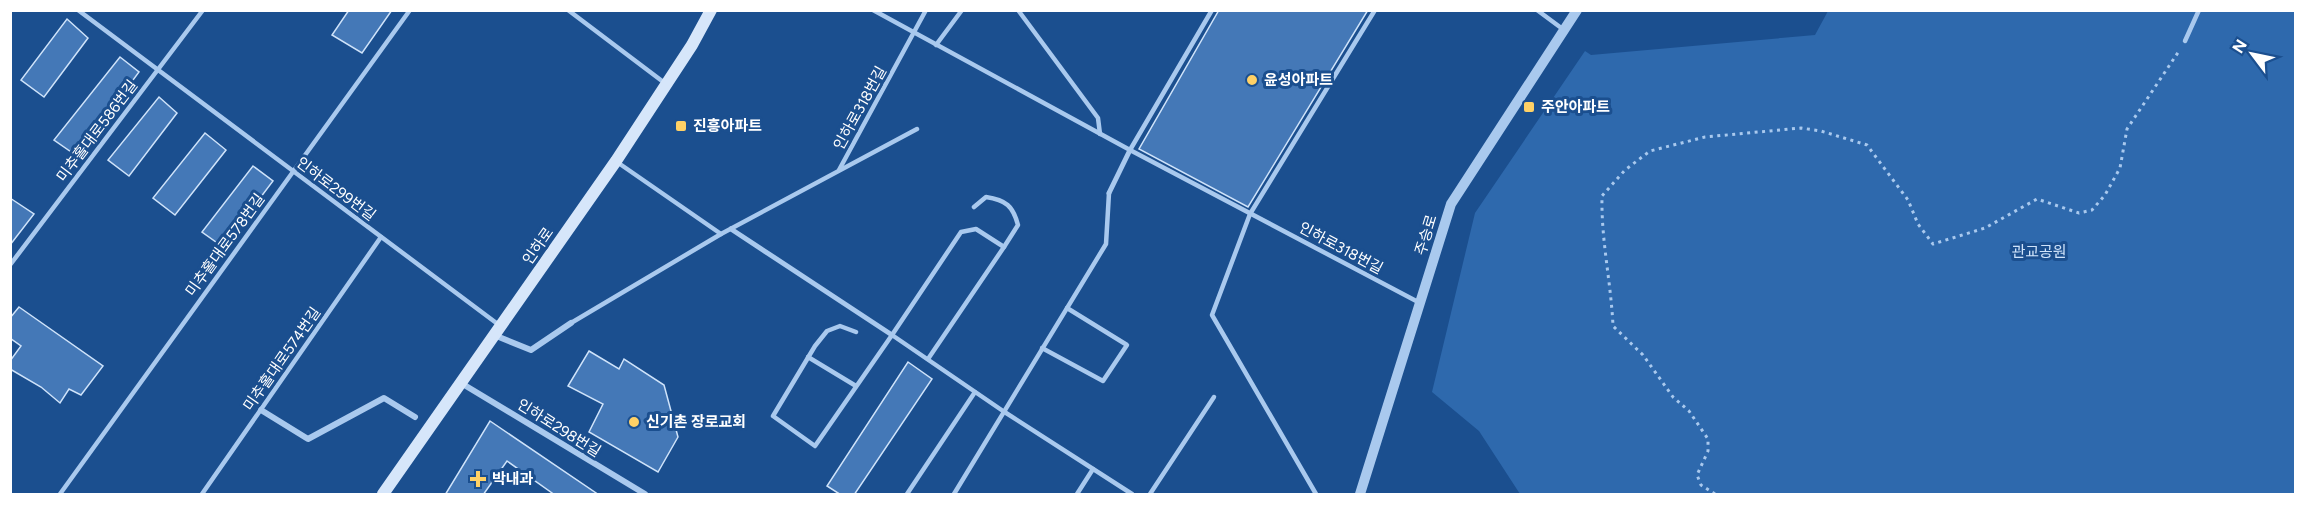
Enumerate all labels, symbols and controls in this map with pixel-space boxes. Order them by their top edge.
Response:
north arrow [2222,24,2282,84]
text: N [2228,36,2251,57]
street label: 인하로318번길 [830,63,890,153]
place label: 윤성아파트 [1264,71,1333,89]
marker: 윤성아파트 [1245,73,1259,87]
street label: 미추홀대로586번길 [53,76,141,186]
place label: 주안아파트 [1541,98,1610,116]
marker: 주안아파트 [1522,100,1536,114]
place label: 진흥아파트 [693,117,762,135]
marker: 진흥아파트 [674,119,688,133]
street label: 인하로299번길 [293,153,379,225]
street label: 미추홀대로578번길 [182,190,268,300]
street label: 주승로 [1411,213,1441,257]
street label: 인하로318번길 [1296,218,1386,278]
street label: 인하로 [519,224,557,268]
park label: 관교공원 [2011,243,2067,261]
street label: 미추홀대로574번길 [239,304,325,414]
street label: 인하로298번길 [514,395,604,461]
place label: 신기촌 장로교회 [646,413,746,431]
marker: 신기촌 장로교회 [627,415,641,429]
marker: 박내과 [469,470,487,488]
place label: 박내과 [492,470,534,488]

